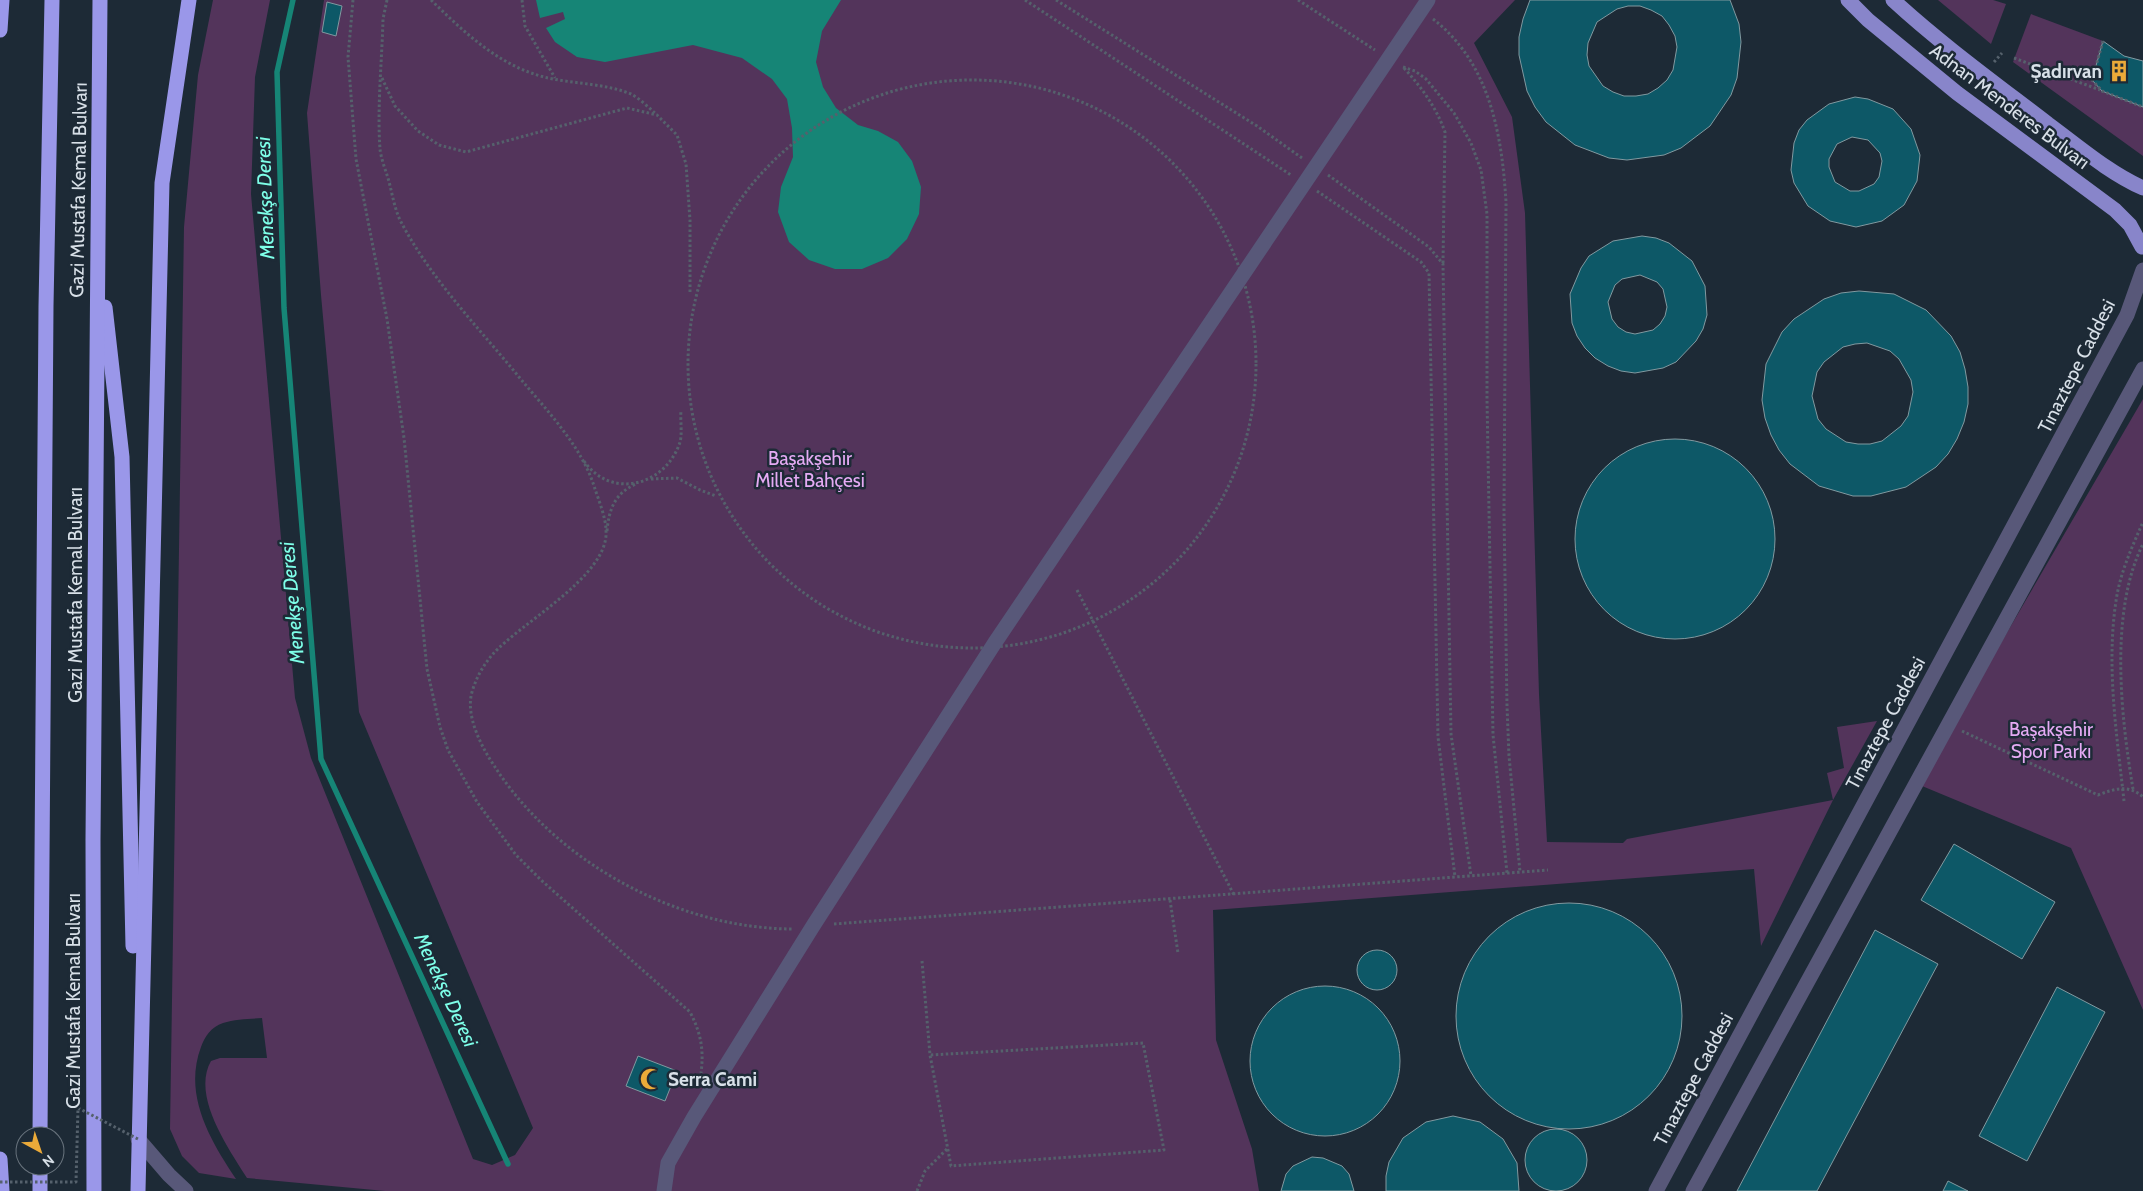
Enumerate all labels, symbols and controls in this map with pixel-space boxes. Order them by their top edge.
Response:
street label: Adnan Menderes Bulvarı [1925,39,2094,174]
building icon: Şadırvan [2106,58,2132,84]
place label: Şadırvan [2031,60,2102,83]
street label: Gazi Mustafa Kemal Bulvarı [65,82,92,298]
water label: Menekşe Deresi [251,136,279,261]
street label: Tınaztepe Caddesi [2033,296,2120,437]
park label: Başakşehir Millet Bahçesi [755,447,865,492]
street label: Gazi Mustafa Kemal Bulvarı [64,487,87,703]
water label: Menekşe Deresi [275,540,309,666]
street label: Tınaztepe Caddesi [1841,653,1930,793]
park label: Başakşehir Spor Parkı [2009,718,2093,763]
street label: Gazi Mustafa Kemal Bulvarı [62,893,85,1109]
water label: Menekşe Deresi [409,928,483,1051]
street label: Tınaztepe Caddesi [1649,1009,1738,1149]
mosque icon: Serra Cami [638,1066,664,1092]
place label: Serra Cami [668,1068,757,1091]
north arrow [15,1126,65,1176]
text: N [39,1151,58,1171]

